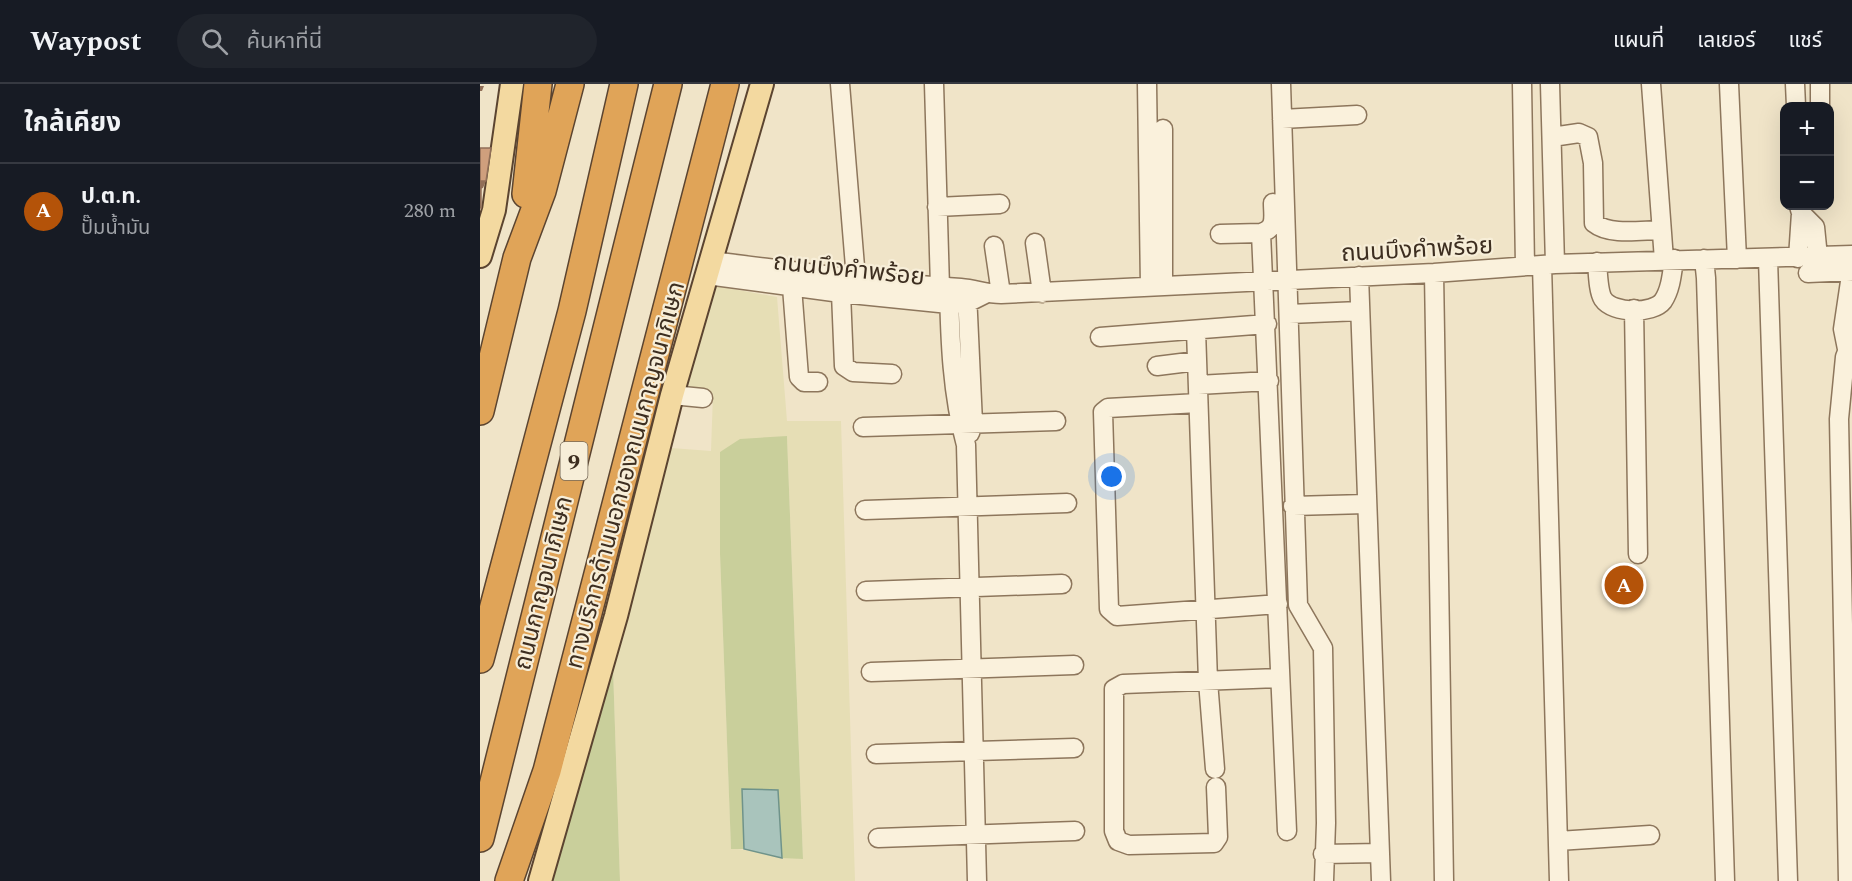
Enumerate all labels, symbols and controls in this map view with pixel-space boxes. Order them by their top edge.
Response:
search box [177,14,597,68]
text: Waypost [30,20,141,63]
icon: search [198,25,231,58]
text: ค้นหาที่นี่ [246,25,322,58]
text: แผนที่ [1613,25,1664,57]
text: เลเยอร์ [1697,25,1756,57]
text: แชร์ [1789,25,1822,57]
map controls [1780,102,1834,210]
button: + [1780,102,1834,156]
text: ใกล้เคียง [24,103,121,143]
button: − [1780,156,1834,210]
text: ป.ต.ท. [81,180,141,213]
text: A [36,196,51,226]
text: 280 m [404,196,456,226]
text: ปั๊มน้ำมัน [81,213,150,243]
street label: ถนนบึงคำพร้อย [1340,228,1494,272]
street label: ถนนบึงคำพร้อย [771,244,926,296]
street label: ทางบริการด้านนอกของถนนกาญจนาภิเษก [557,278,695,673]
road number: 9 [560,442,587,480]
your location [1097,462,1126,491]
street label: ถนนกาญจนาภิเษก [505,492,583,674]
pin: A [1604,562,1644,608]

